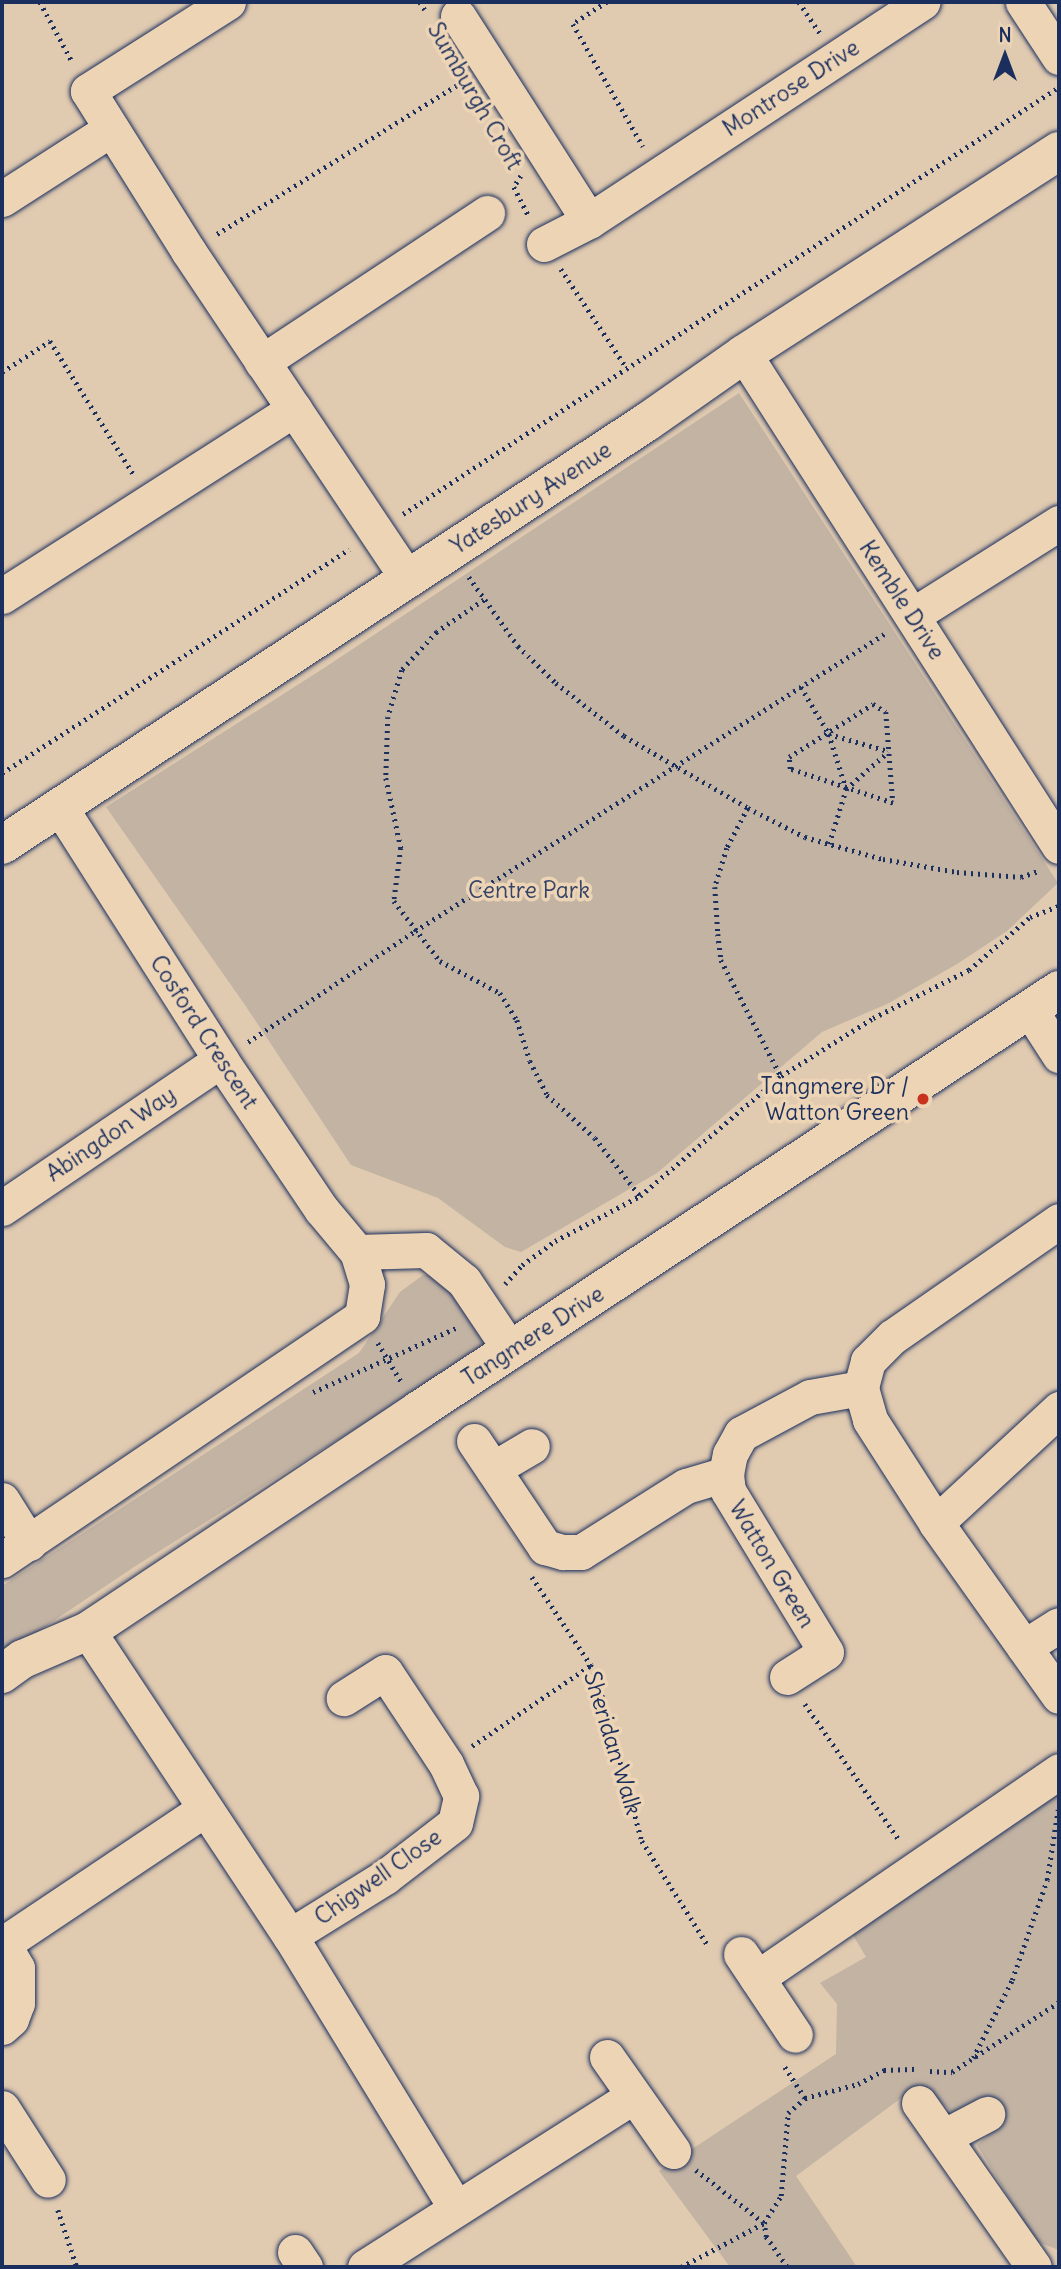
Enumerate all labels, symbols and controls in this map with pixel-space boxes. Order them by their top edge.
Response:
street label: Sumburgh Croft [422,17,528,175]
north arrow [970,21,1040,91]
text: N [998,23,1012,47]
street label: Montrose Drive [718,34,864,142]
street label: Yatesbury Avenue [446,436,616,560]
street label: Kemble Drive [853,535,951,665]
park label: Centre Park [468,876,590,904]
street label: Cosford Crescent [144,950,264,1114]
place label: Tangmere Dr / Watton Green [761,1072,909,1126]
street label: Abingdon Way [41,1081,181,1187]
marker: Tangmere Dr / Watton Green [915,1091,931,1107]
street label: Tangmere Drive [457,1280,609,1392]
street label: Watton Green [723,1495,821,1633]
street label: Sheridan Walk [578,1668,648,1818]
street label: Chigwell Close [309,1823,447,1931]

